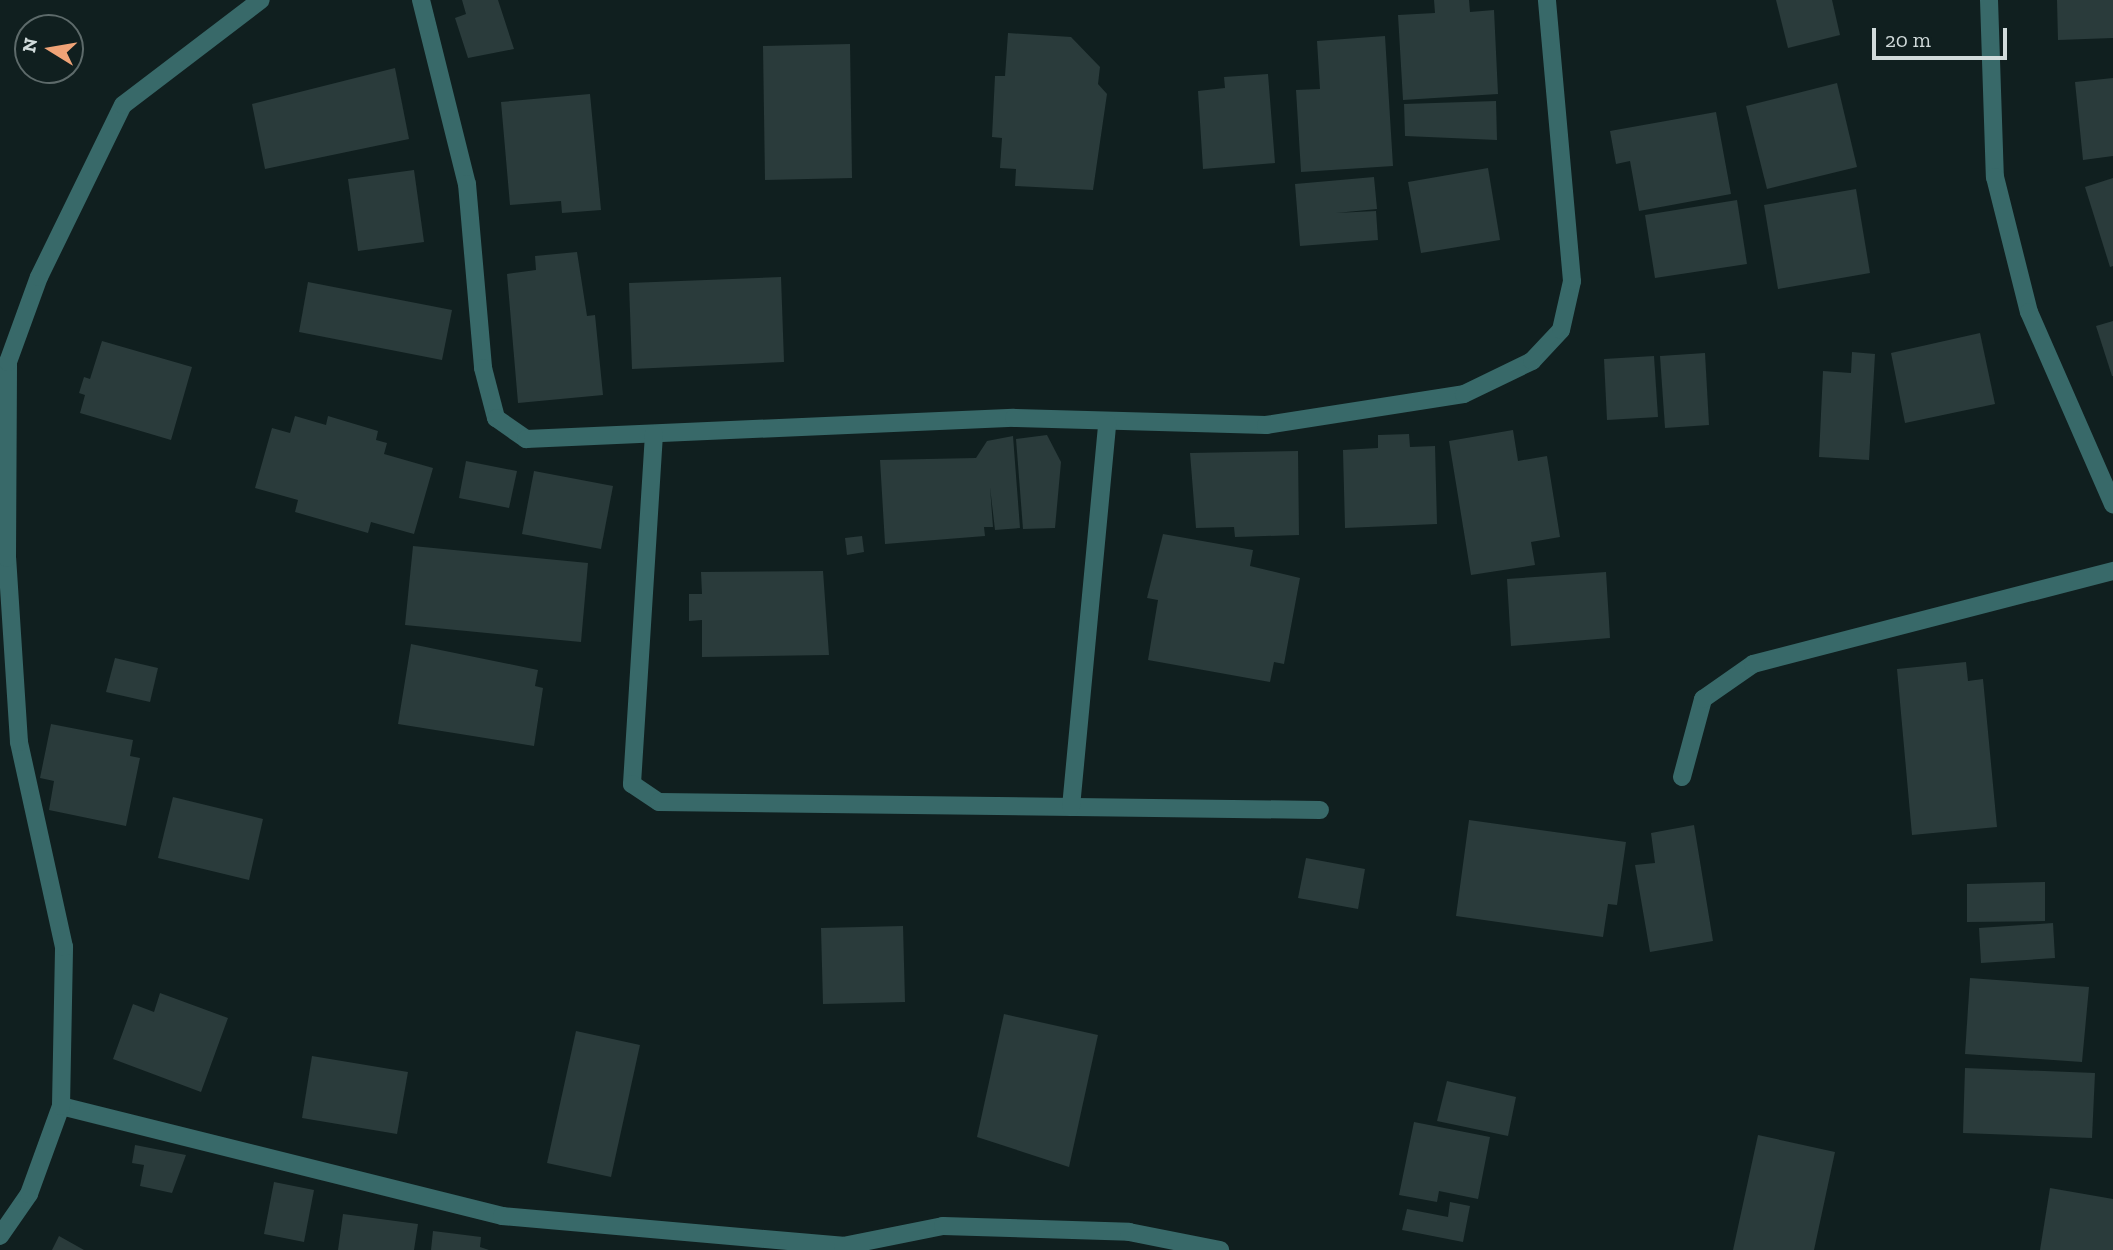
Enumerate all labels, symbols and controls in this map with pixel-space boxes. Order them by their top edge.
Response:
north arrow [14,14,84,84]
scale bar [1875,14,2010,58]
text: 20 m [1885,27,1931,52]
text: N [17,36,43,55]

